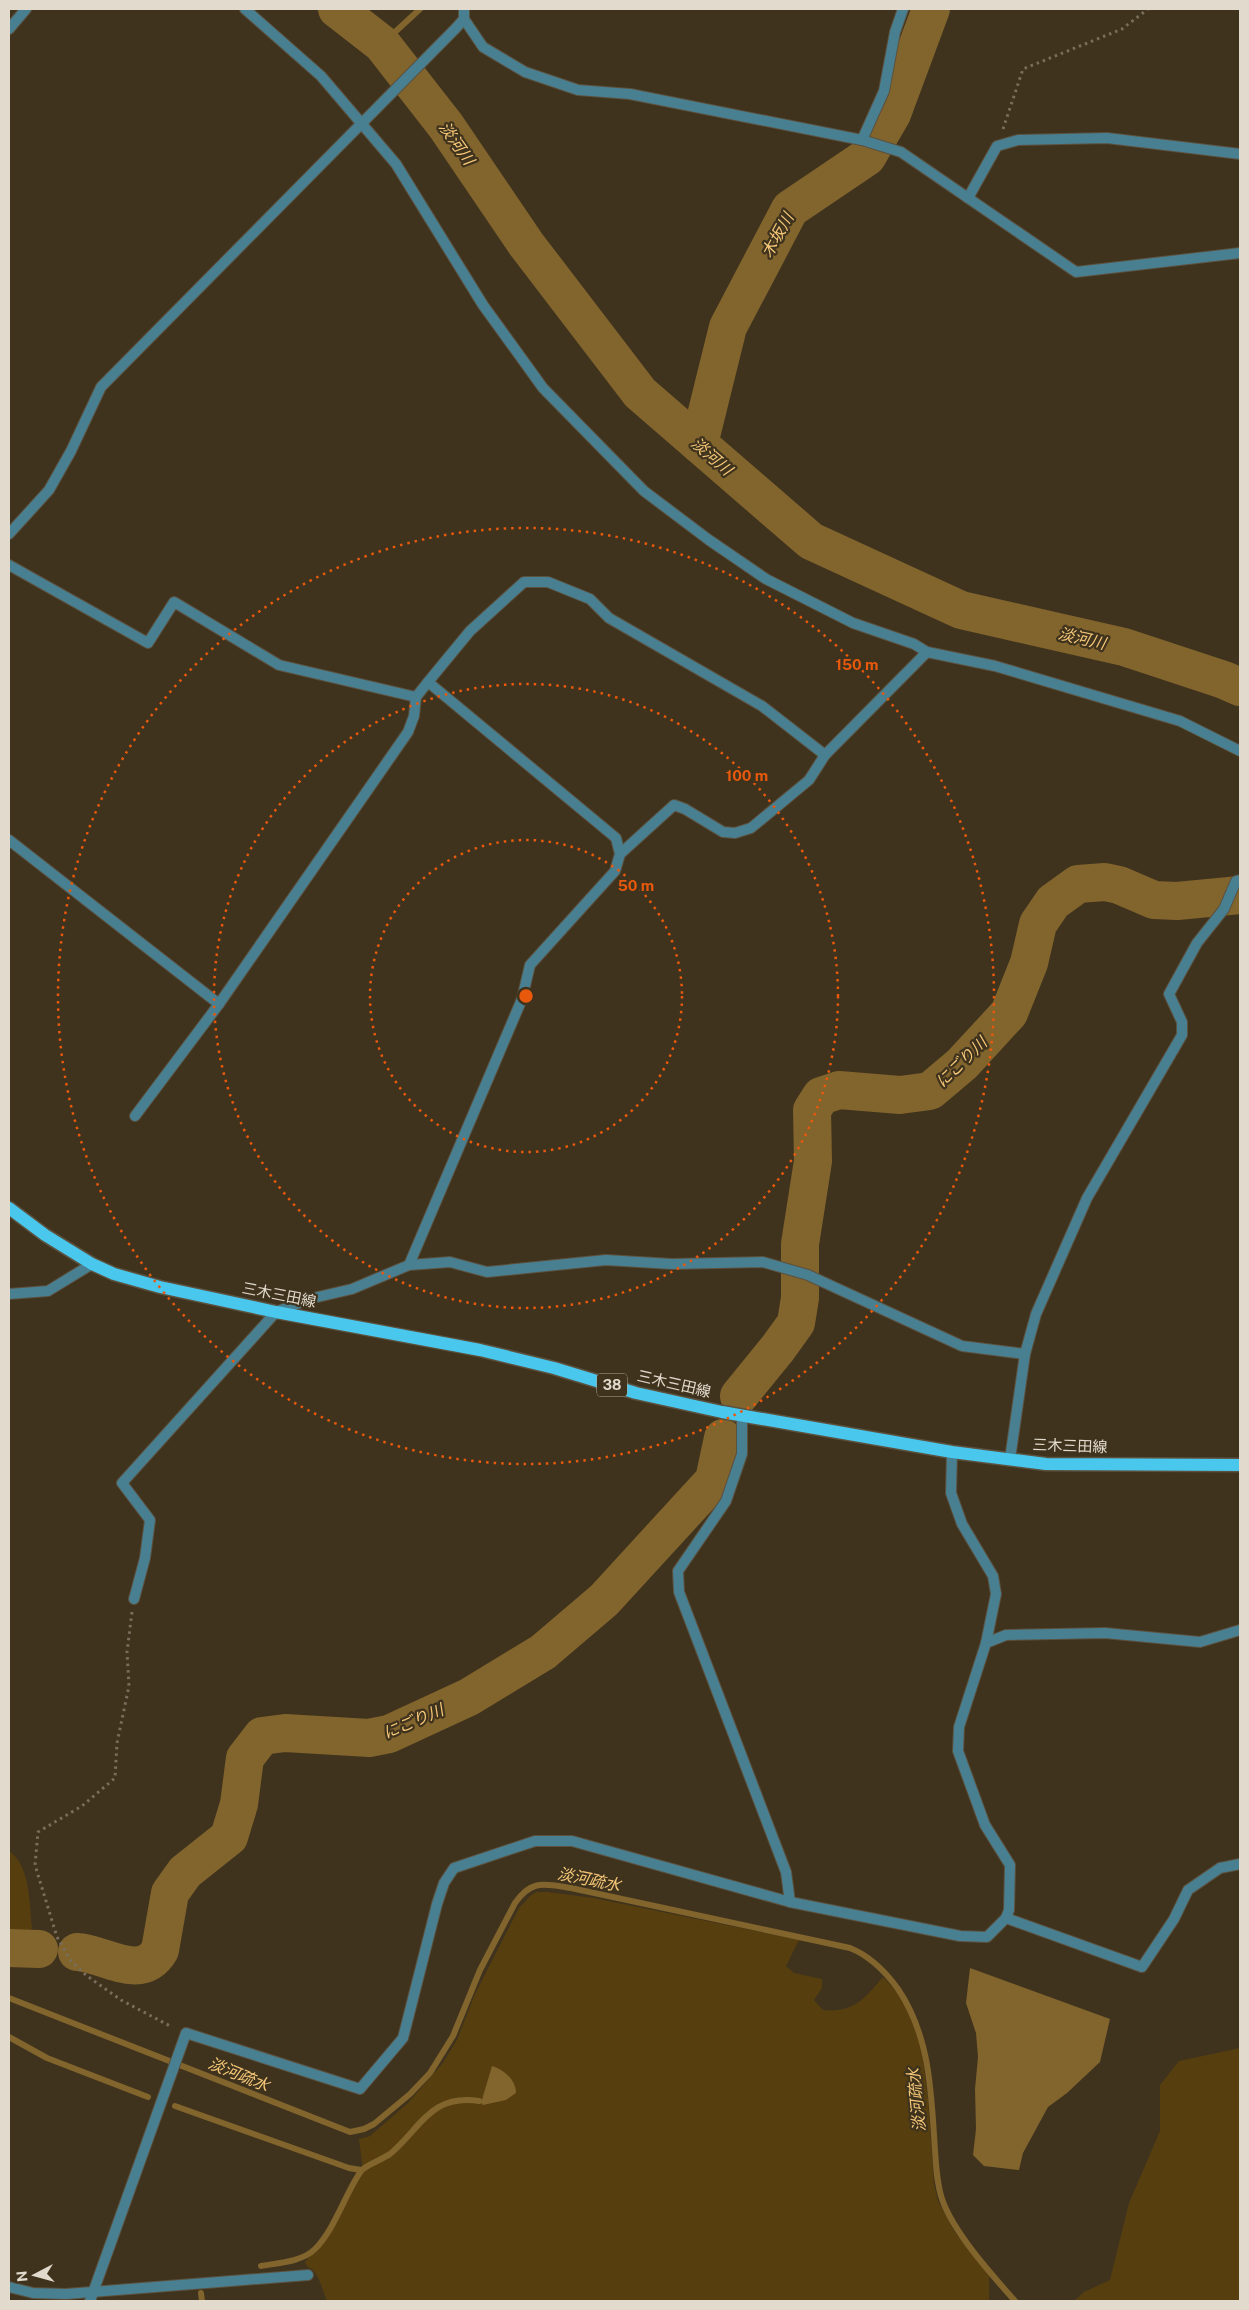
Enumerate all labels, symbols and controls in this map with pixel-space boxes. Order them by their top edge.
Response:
water label: 淡河川 [435,118,479,170]
water label: 木坂川 [757,208,798,261]
water label: 淡河川 [687,433,738,481]
water label: 淡河川 [1056,624,1109,654]
text: 150 m [835,656,879,673]
text: 100 m [726,767,768,784]
text: 50 m [618,877,654,894]
centre of rings [517,987,535,1005]
water label: にごり川 [932,1032,992,1091]
street label: 三木三田線 [241,1279,318,1310]
street label: 三木三田線 [636,1367,713,1400]
road number: 38 [597,1374,627,1396]
street label: 三木三田線 [1032,1436,1108,1455]
water label: にごり川 [380,1699,448,1743]
water label: 淡河疏水 [556,1864,624,1895]
water label: 淡河疏水 [206,2054,274,2096]
water label: 淡河疏水 [903,2065,929,2133]
north arrow [10,2250,60,2300]
text: N [14,2270,31,2283]

